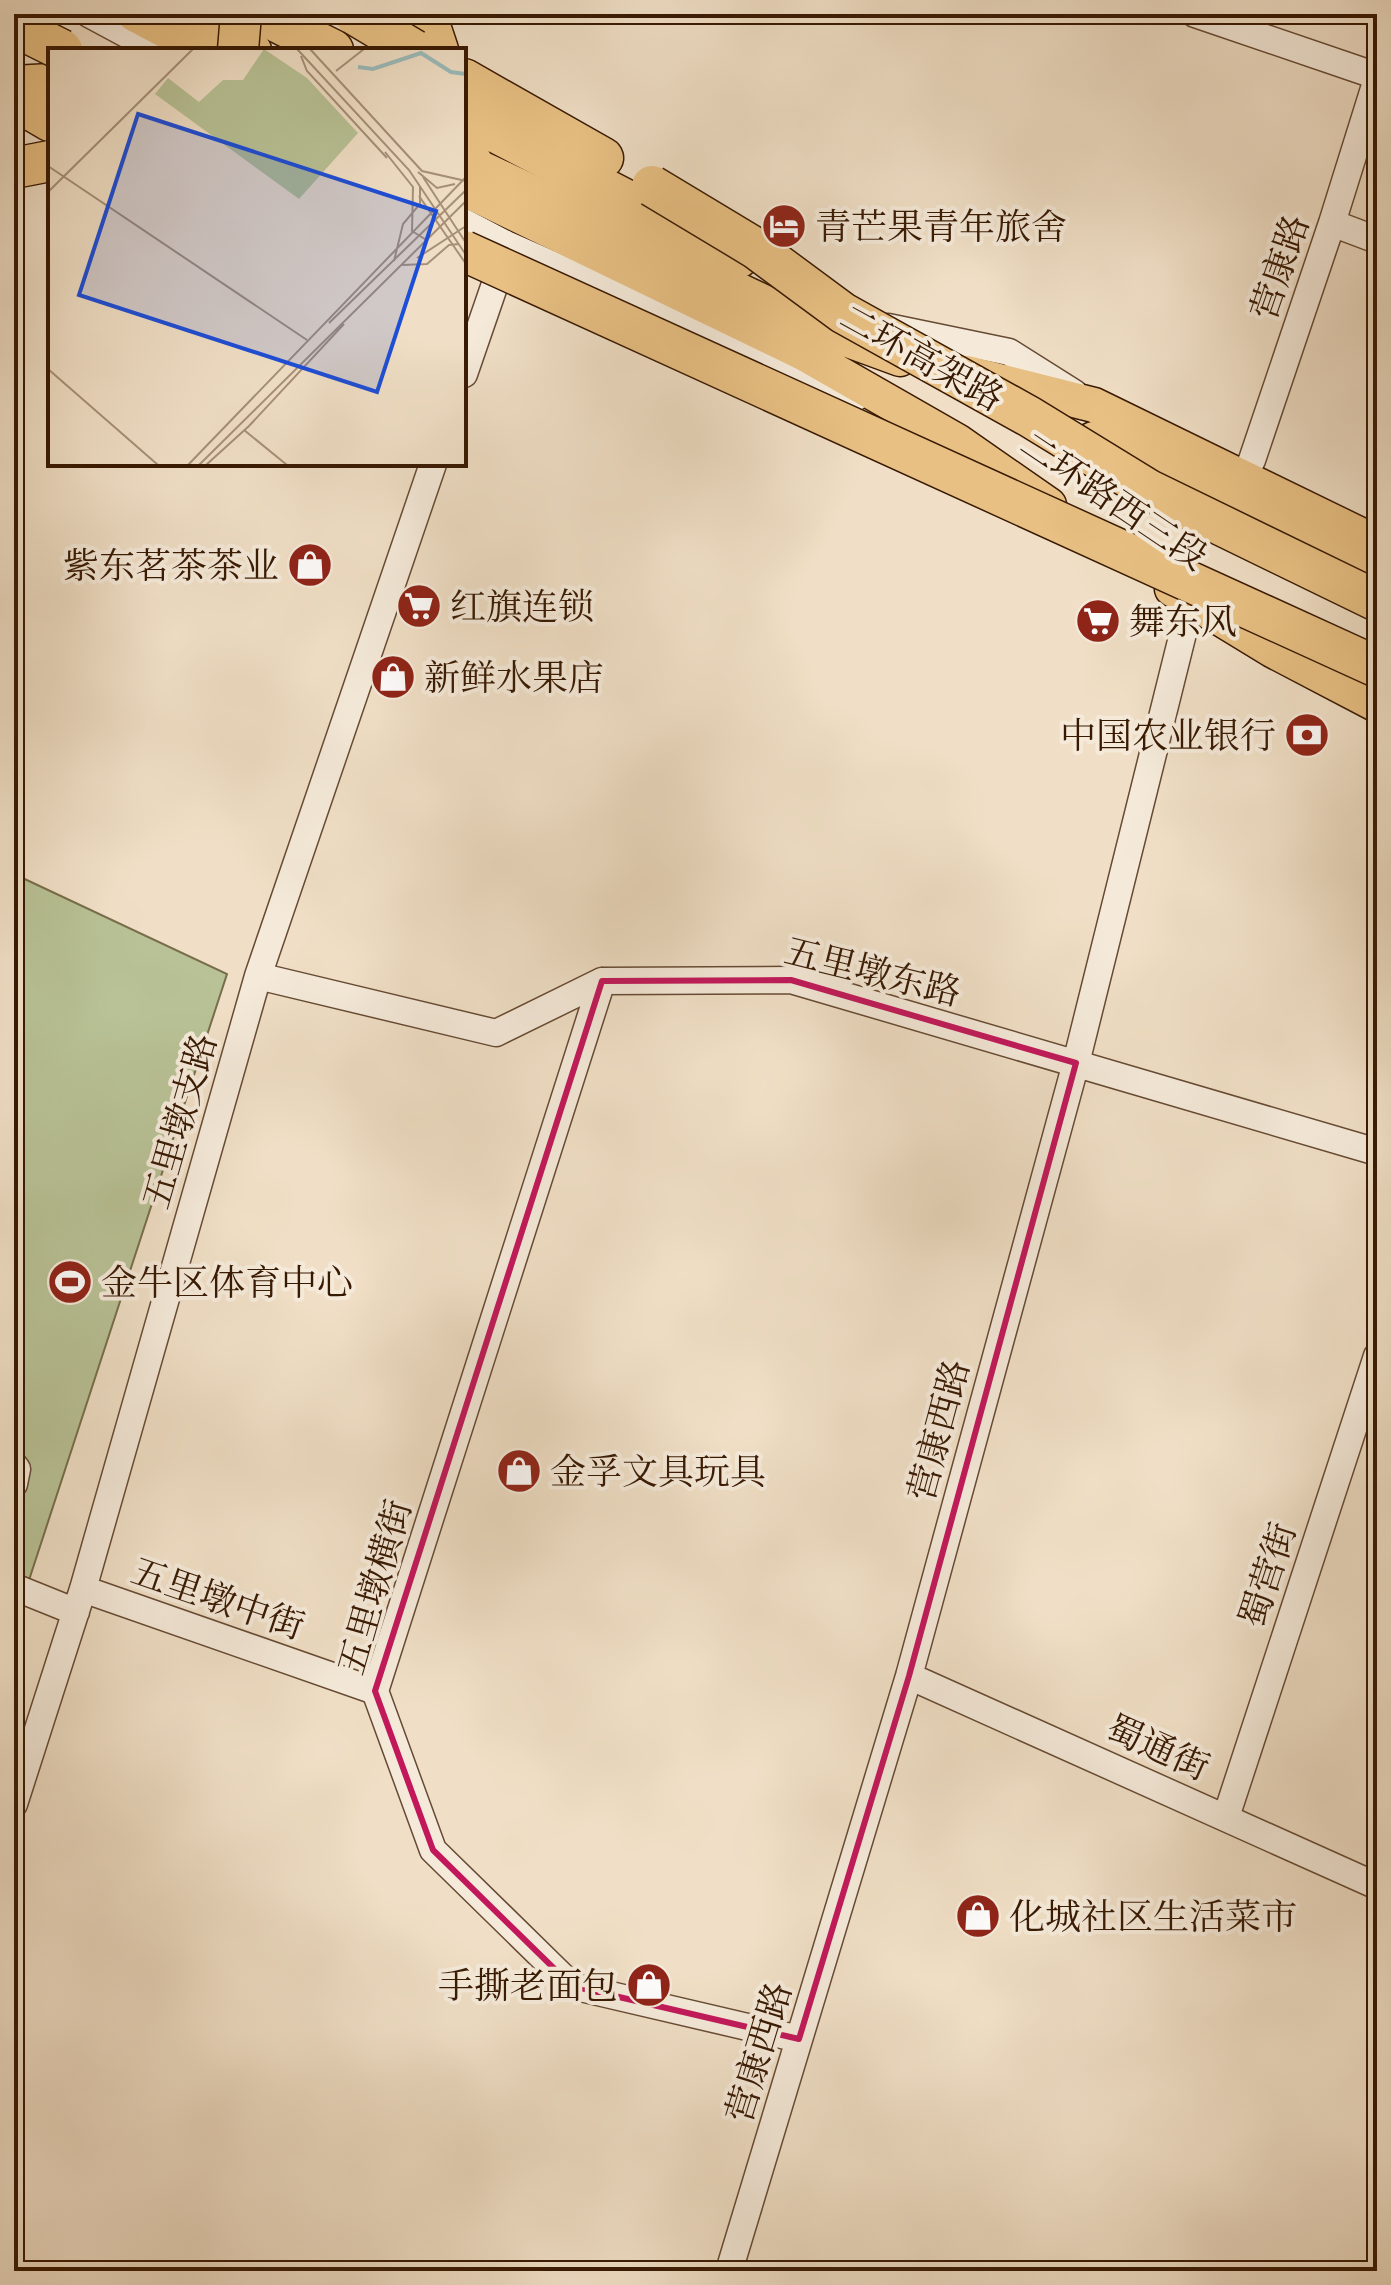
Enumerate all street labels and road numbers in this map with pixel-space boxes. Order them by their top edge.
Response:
street label: 营康路 [1240,208,1319,326]
street label: 二环高架路 [832,293,1012,422]
street label: 二环路西三段 [1011,421,1216,580]
street label: 五里墩东路 [780,927,966,1016]
street label: 五里墩支路 [132,1028,227,1214]
street label: 营康西路 [897,1354,980,1506]
street label: 五里墩横街 [327,1494,422,1680]
street label: 蜀营街 [1228,1517,1307,1634]
street label: 五里墩中街 [125,1547,311,1650]
street label: 蜀通街 [1099,1704,1217,1791]
street label: 营康西路 [715,1976,802,2128]

